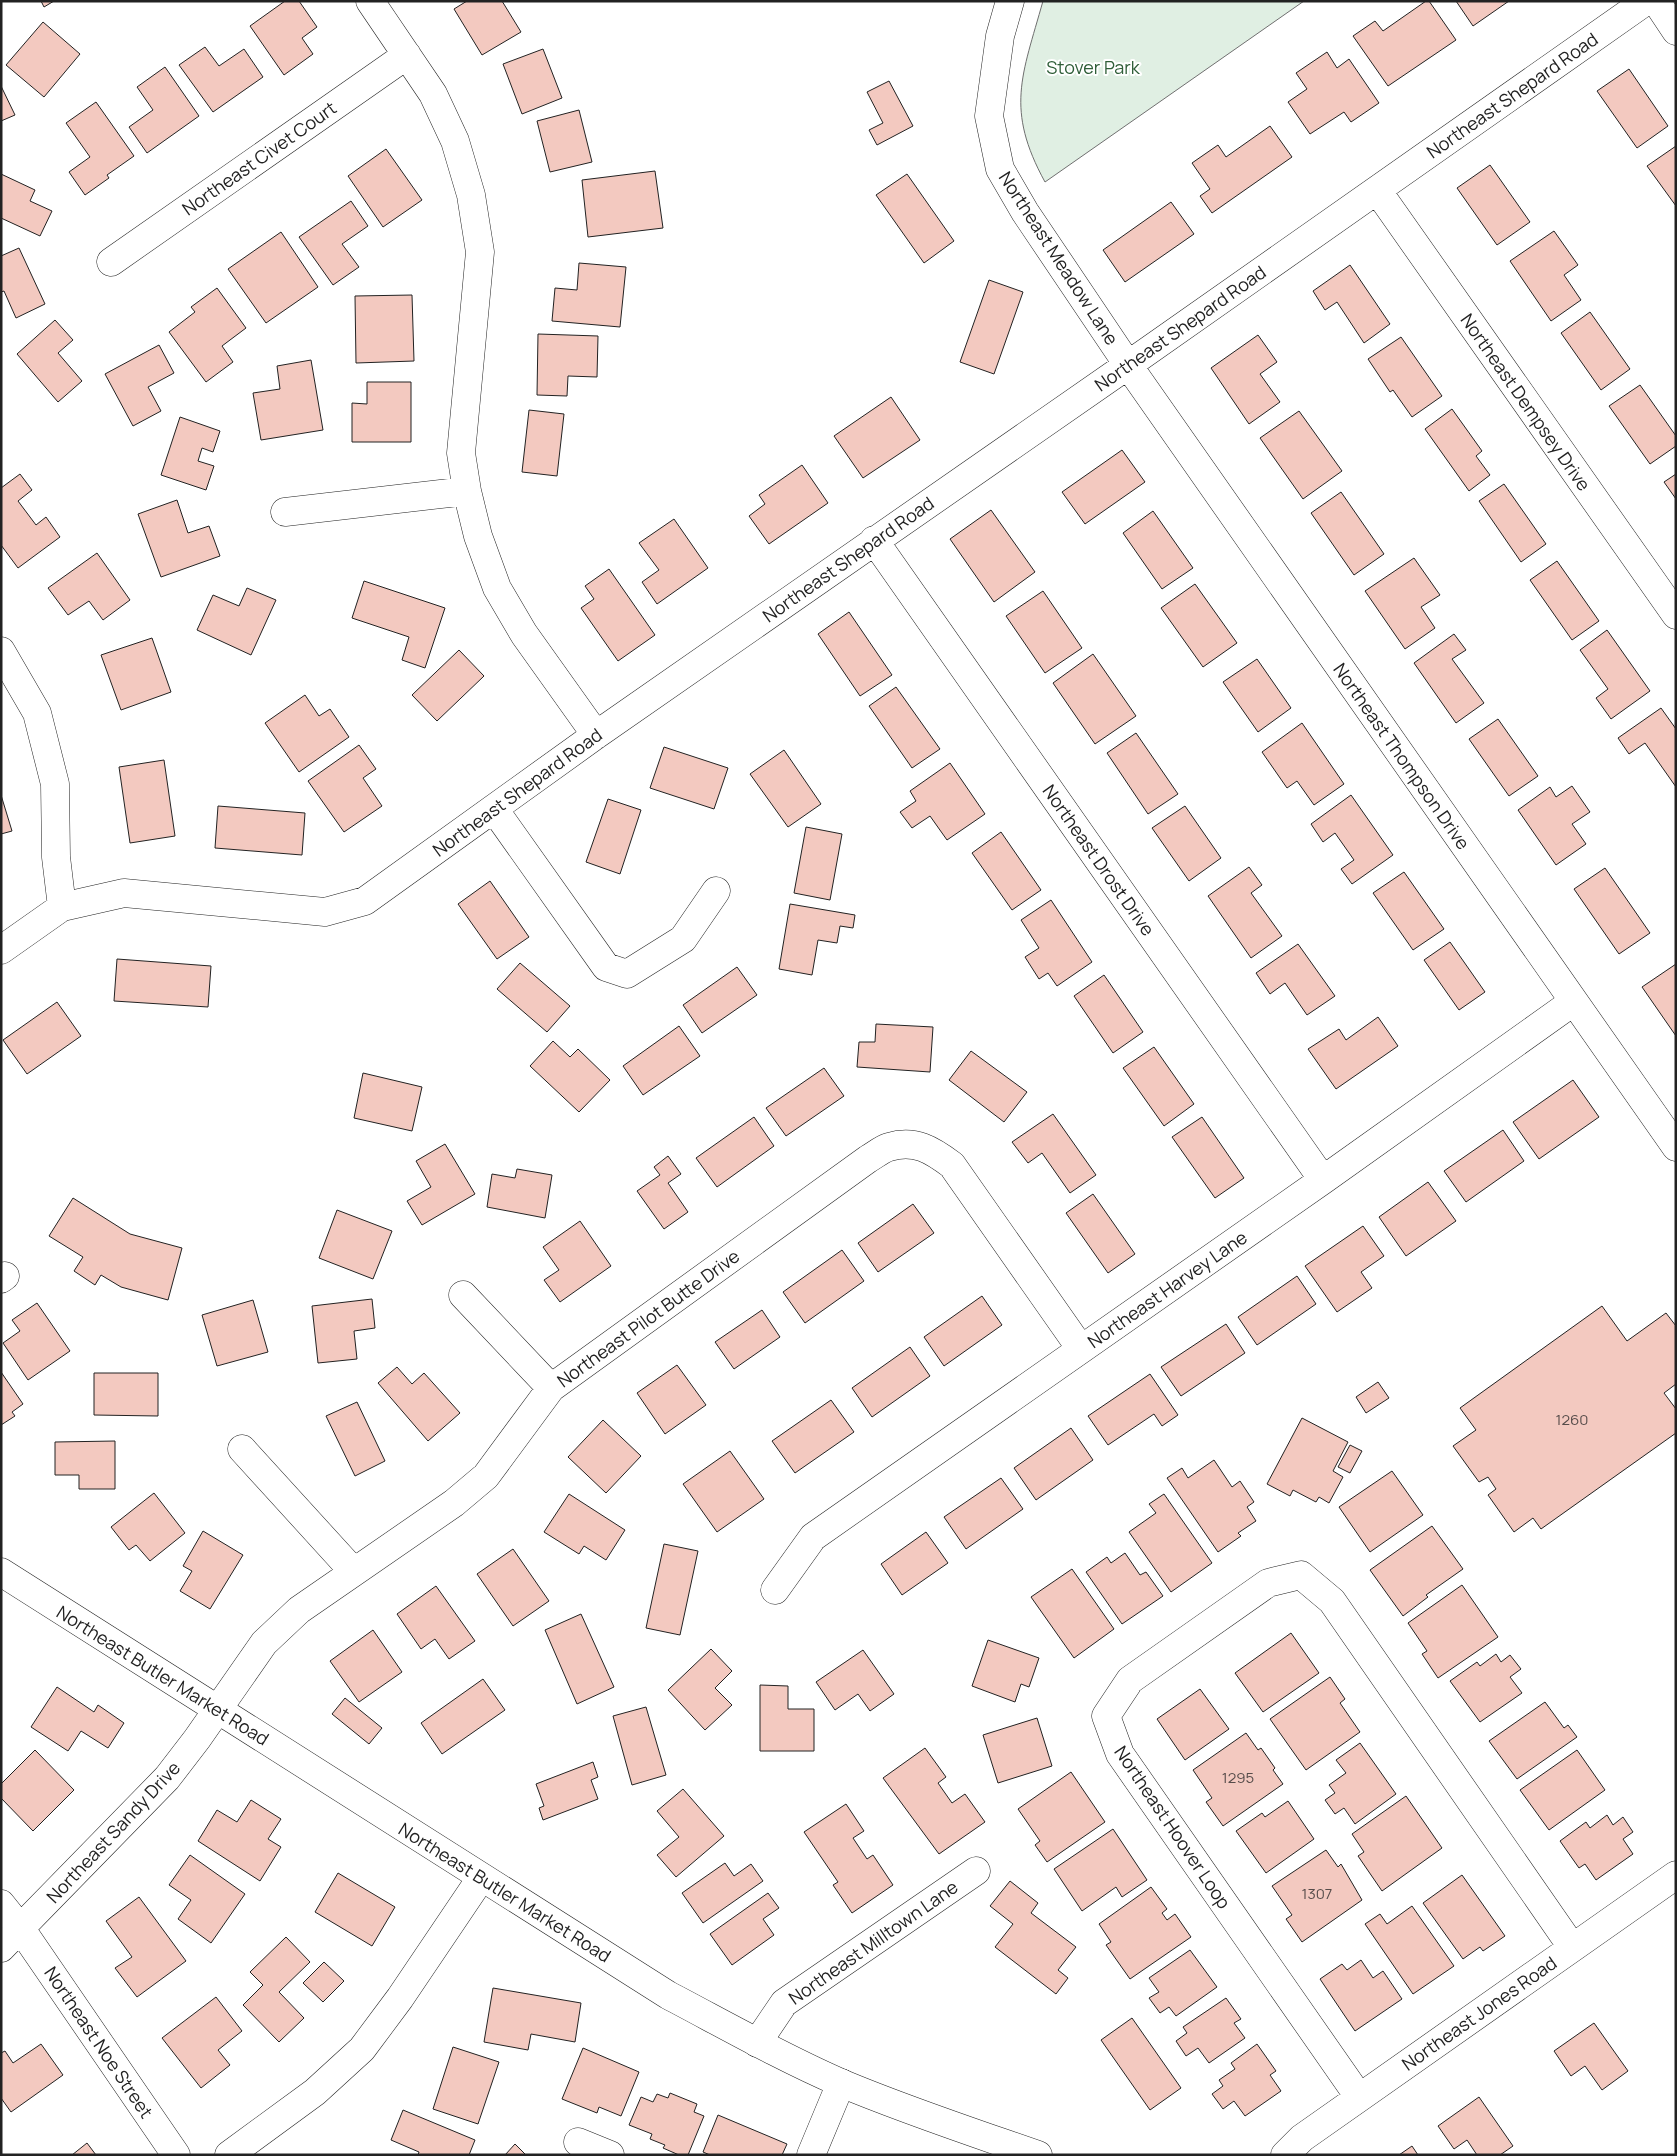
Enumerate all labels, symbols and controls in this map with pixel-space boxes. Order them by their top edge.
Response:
street label: Northeast Shepard Road [1422,27,1602,163]
park label: Stover Park [1046,55,1141,79]
street label: Northeast Civet Court [177,96,341,220]
street label: Northeast Meadow Lane [994,167,1124,349]
street label: Northeast Shepard Road [1090,260,1270,396]
street label: Northeast Dempsey Drive [1456,309,1596,495]
street label: Northeast Shepard Road [758,491,938,627]
street label: Northeast Thompson Drive [1328,658,1476,854]
street label: Northeast Shepard Road [427,722,607,862]
street label: Northeast Drost Drive [1038,780,1160,940]
street label: Northeast Harvey Lane [1083,1225,1251,1353]
street label: Northeast Pilot Butte Drive [552,1244,744,1392]
house number: 1260 [1556,1409,1588,1430]
street label: Northeast Butler Market Road [52,1600,274,1750]
street label: Northeast Hoover Loop [1109,1741,1237,1913]
street label: Northeast Sandy Drive [41,1756,185,1908]
house number: 1295 [1222,1767,1254,1788]
street label: Northeast Butler Market Road [394,1817,616,1967]
street label: Northeast Milltown Lane [784,1874,962,2010]
house number: 1307 [1302,1883,1332,1904]
street label: Northeast Jones Road [1397,1950,1561,2076]
street label: Northeast Noe Street [39,1962,159,2122]

